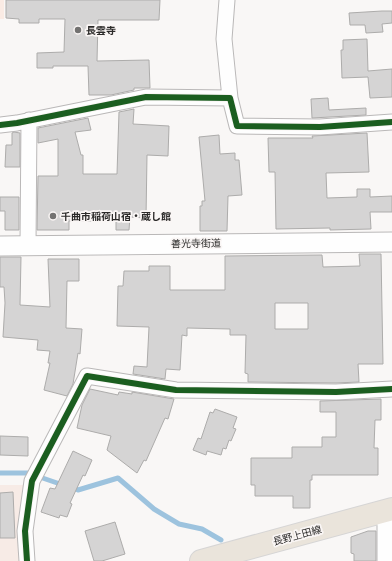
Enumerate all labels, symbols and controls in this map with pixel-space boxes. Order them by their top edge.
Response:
place label: 長雲寺 [86,23,116,37]
marker: 長雲寺 [73,25,83,35]
place label: 千曲市稲荷山宿・蔵し館 [61,209,171,223]
marker: 千曲市稲荷山宿・蔵し館 [48,211,58,221]
street label: 善光寺街道 [171,236,221,250]
street label: 長野上田線 [271,522,323,548]

